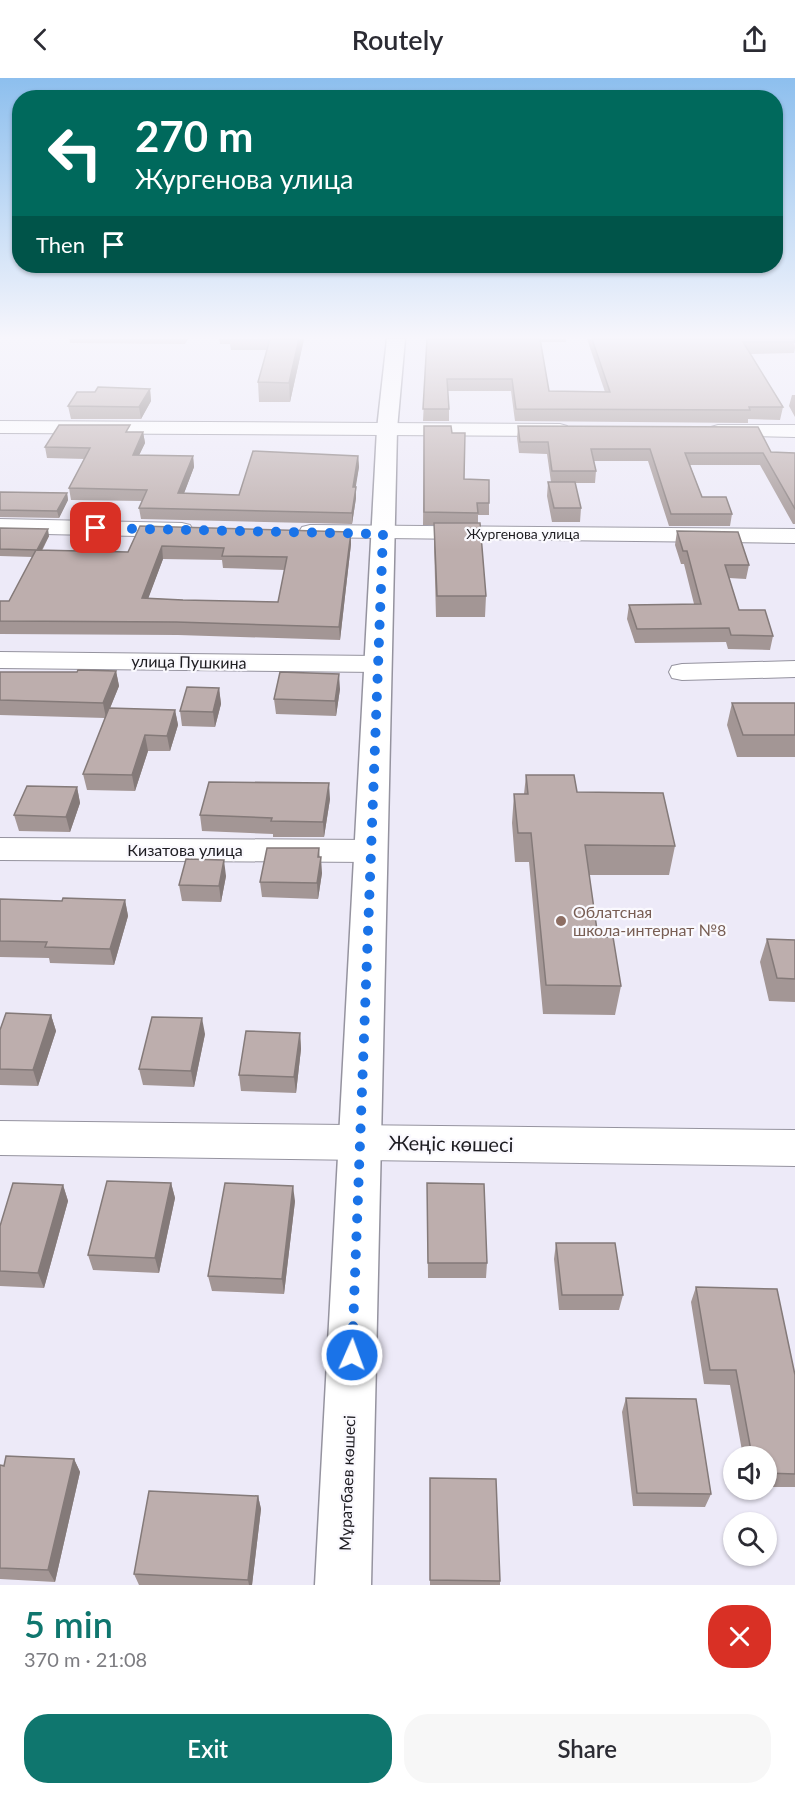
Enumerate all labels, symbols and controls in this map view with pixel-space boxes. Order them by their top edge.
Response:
icon: back [24,23,57,56]
text: Routely [352,23,443,56]
icon: share [738,23,771,56]
text: 270 m [135,111,253,161]
icon: left [36,114,114,192]
text: Жургенова улица [135,162,353,195]
icon: arrive [97,228,130,261]
text: Then [36,231,85,258]
pin [70,502,121,553]
icon: arrive [79,511,112,544]
street label: Жургенова улица [466,525,580,542]
street label: улица Пушкина [131,651,247,672]
street label: Кизатова улица [127,840,243,859]
place label: Облатсная школа-интернат №8 [573,902,726,939]
marker: Облатсная школа-интернат №8 [554,914,568,928]
street label: Жеңіс көшесі [388,1130,514,1156]
position arrow [320,1323,384,1387]
street label: Мұратбаев көшесі [335,1415,358,1551]
map controls [723,1446,777,1566]
button: sound [723,1446,777,1500]
button: search [723,1512,777,1566]
text: 5 min [24,1602,113,1646]
button: close [708,1605,771,1668]
text: 370 m · 21:08 [24,1647,147,1671]
button: Exit [24,1714,392,1783]
button: Share [404,1714,771,1783]

